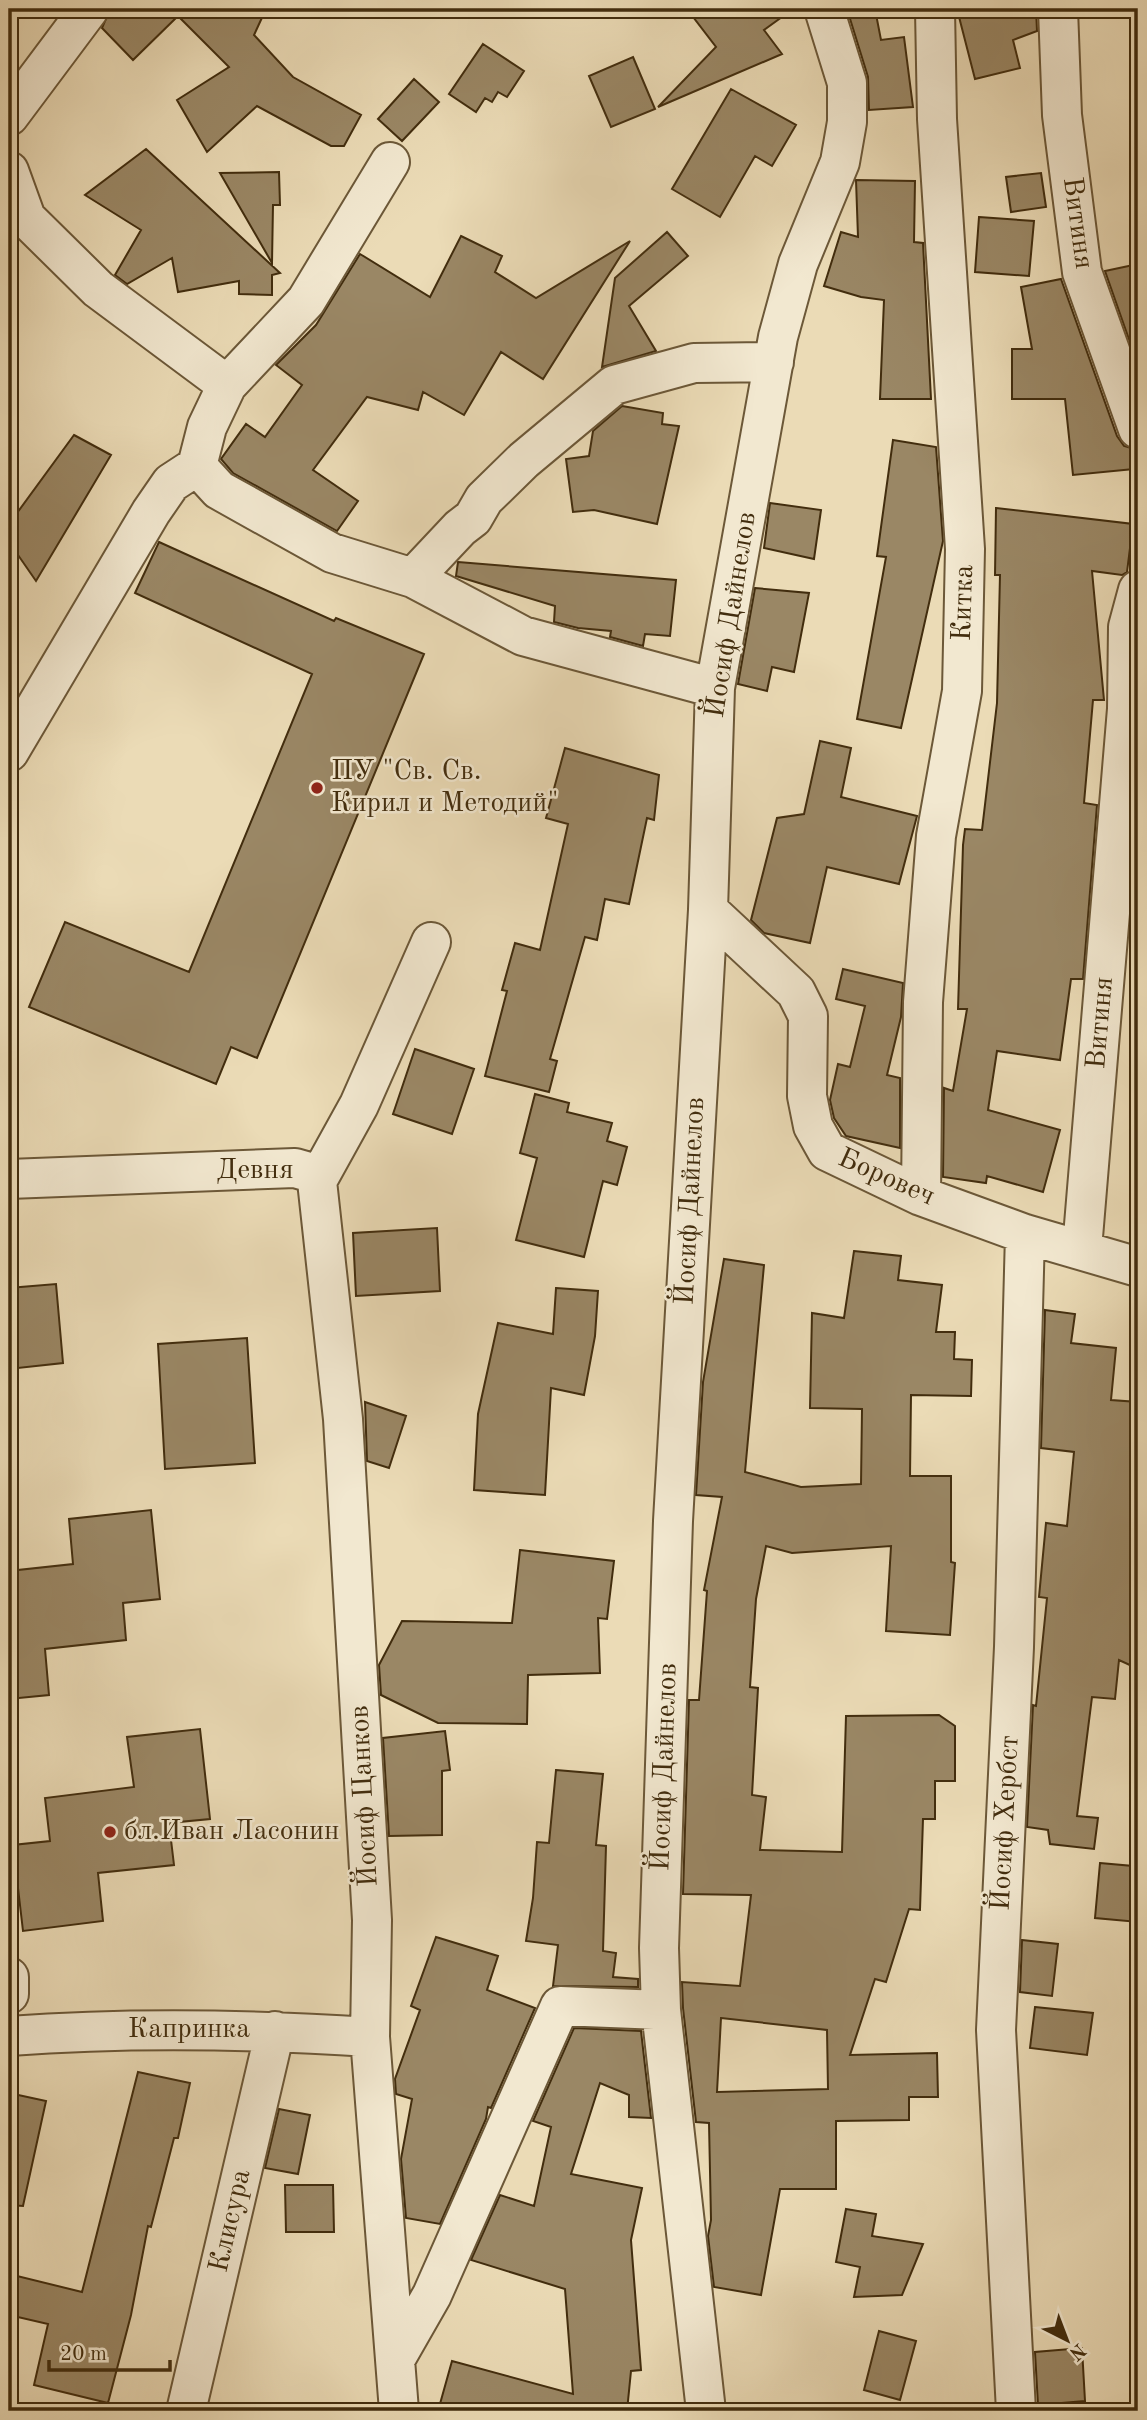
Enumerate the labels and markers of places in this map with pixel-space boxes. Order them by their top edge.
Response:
place label: ПУ "Св. Св. Кирил и Методий" [331,758,558,818]
marker: ПУ "Св. Св. Кирил и Методий" [309,780,325,796]
place label: бл.Иван Ласонин [124,1818,339,1846]
marker: бл.Иван Ласонин [102,1824,118,1840]

